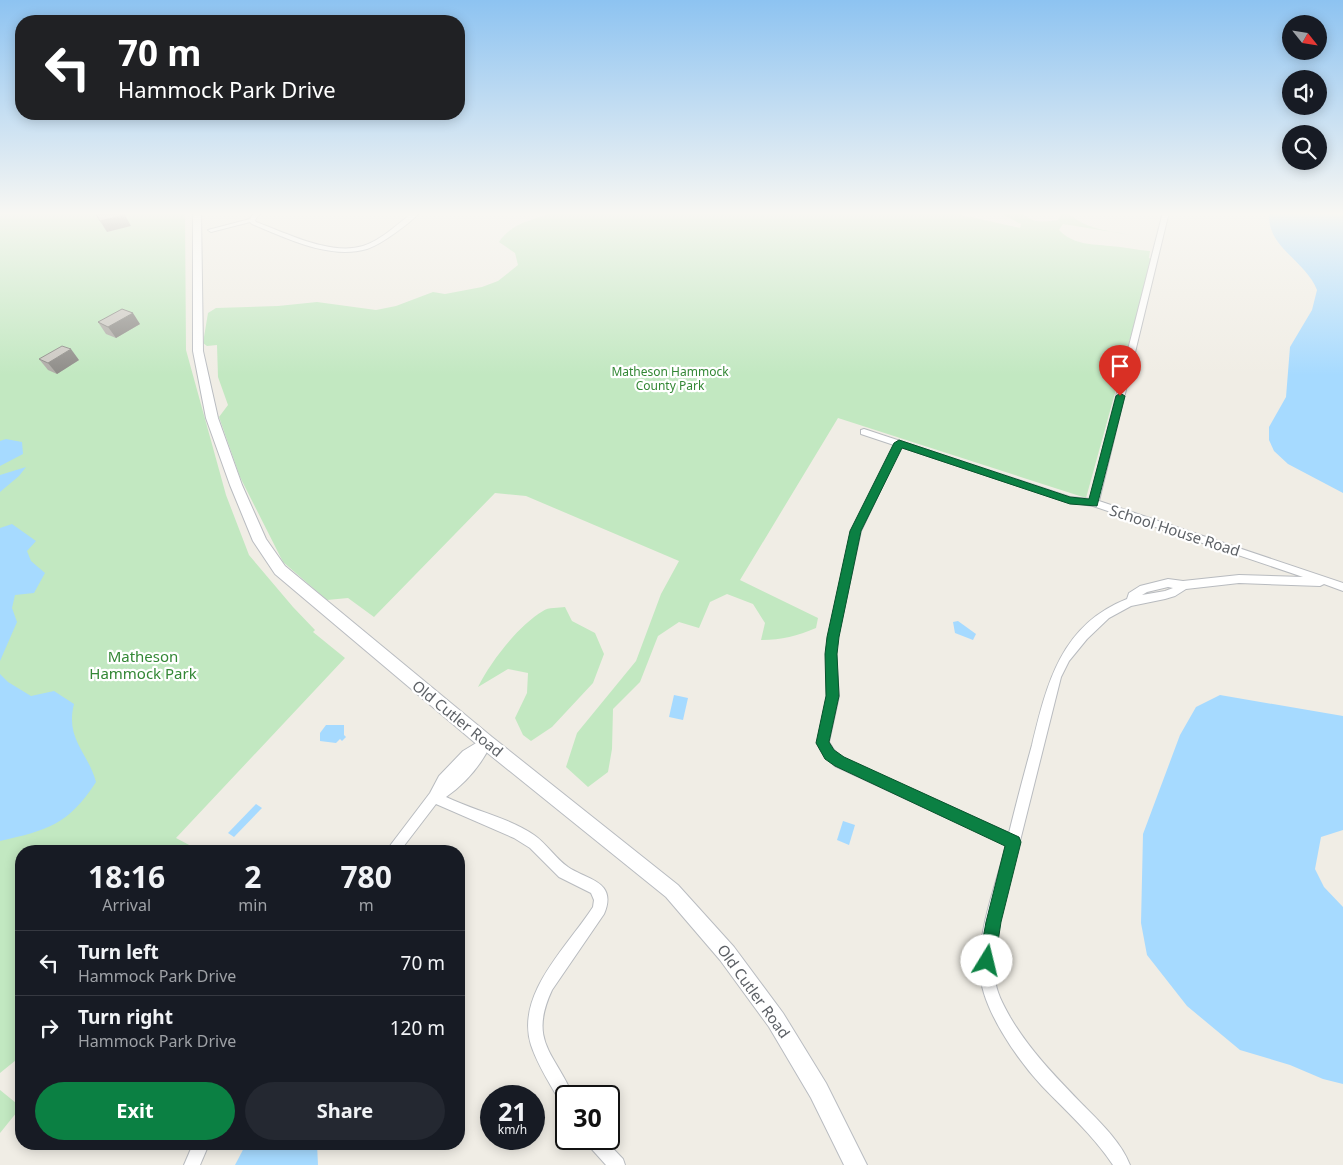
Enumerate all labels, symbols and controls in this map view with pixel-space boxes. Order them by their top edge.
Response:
north arrow [1282,15,1328,60]
map controls [1282,15,1327,170]
text: 70 m [118,29,201,76]
icon: left [35,35,100,100]
button: sound [1282,70,1327,115]
text: Hammock Park Drive [118,74,336,104]
button: search [1282,125,1327,170]
pin [1099,345,1141,396]
icon: arrive [1106,352,1134,380]
park label: Matheson Hammock County Park [611,363,729,394]
street label: School House Road [1107,500,1243,560]
park label: Matheson Hammock Park [89,646,197,683]
street label: Old Cutler Road [408,675,508,761]
text: 18:16 [88,856,165,897]
text: 2 [244,856,261,897]
text: 780 [340,856,392,897]
text: Arrival [102,894,151,916]
text: min [238,894,267,916]
text: m [359,894,374,916]
position arrow [960,934,1012,986]
text: Turn left [78,939,159,965]
street label: Old Cutler Road [713,940,795,1042]
icon: left [35,949,63,977]
text: 70 m [401,950,445,976]
text: Hammock Park Drive [78,965,236,987]
text: Turn right [78,1004,173,1030]
icon: right [35,1014,63,1042]
text: 120 m [390,1015,445,1041]
text: Hammock Park Drive [78,1030,236,1052]
button: Exit [35,1082,235,1140]
button: Share [245,1082,445,1140]
speed limit sign: 30 [555,1085,620,1150]
text: 21 [498,1094,527,1128]
text: km/h [498,1121,527,1138]

